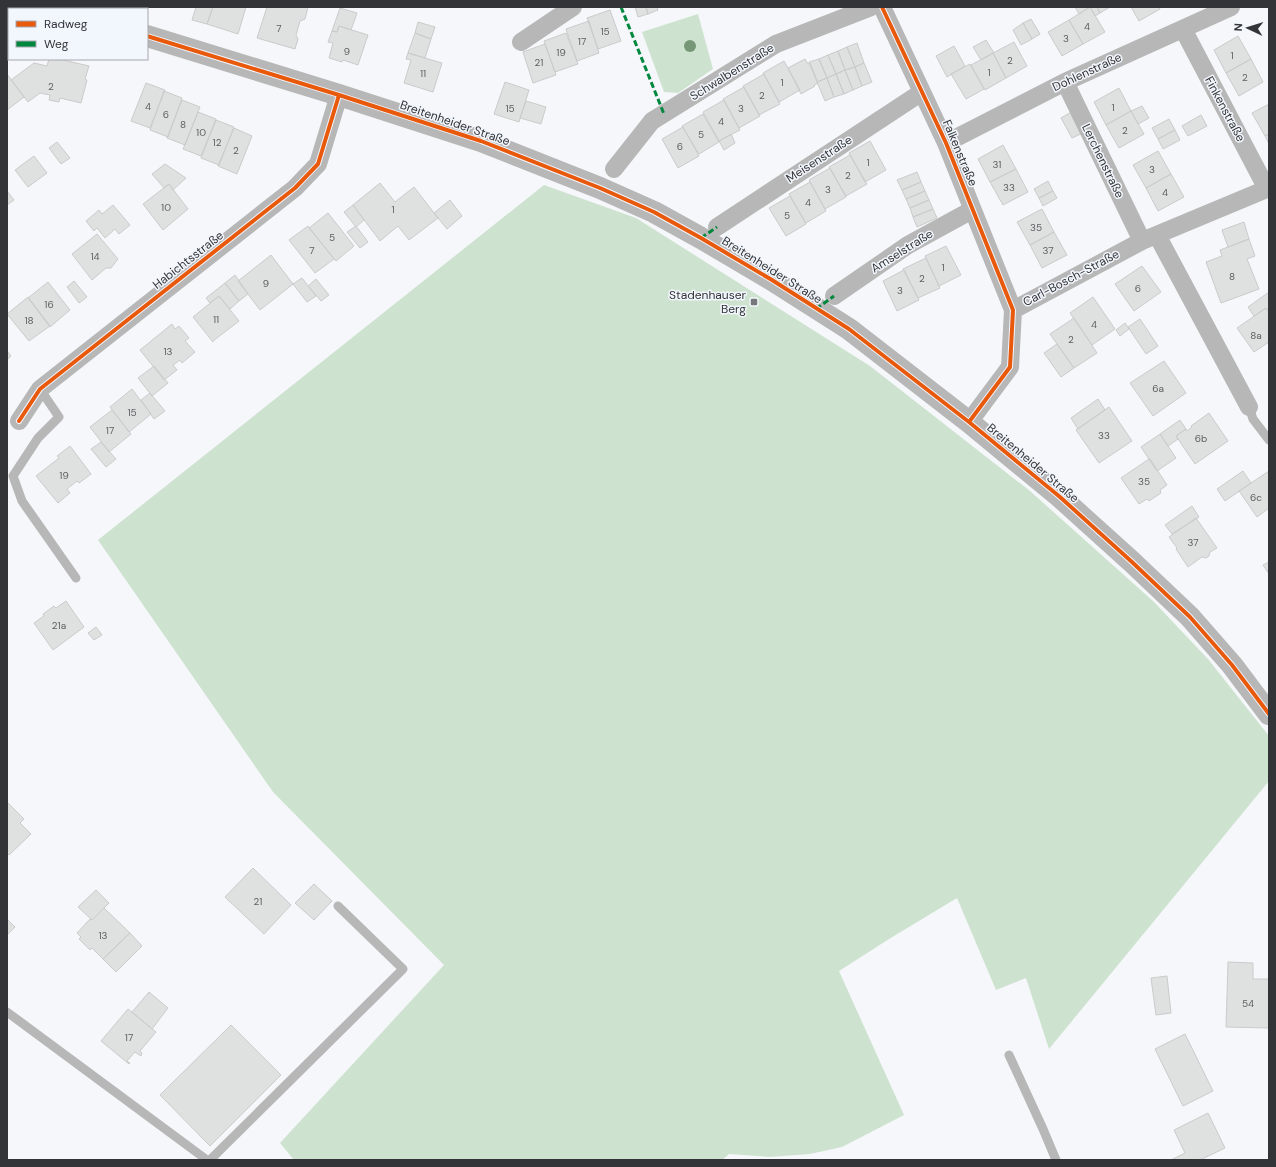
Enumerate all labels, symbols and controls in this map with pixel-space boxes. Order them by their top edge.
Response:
legend [8,8,148,60]
north arrow [1228,8,1268,48]
text: Radweg [44,16,88,32]
house number: 4 [1084,20,1090,33]
house number: 7 [276,22,282,35]
text: N [1231,23,1245,32]
house number: 15 [600,25,610,38]
house number: 3 [1063,32,1069,45]
house number: 17 [578,35,586,48]
text: Weg [44,36,69,52]
street label: Schwalbenstraße [687,40,777,104]
house number: 9 [344,45,350,58]
house number: 19 [556,46,566,59]
street label: Dohlenstraße [1050,49,1124,95]
house number: 1 [1230,49,1234,62]
house number: 2 [1007,54,1013,67]
house number: 21 [535,56,543,69]
house number: 1 [987,66,991,79]
house number: 11 [420,67,426,80]
house number: 2 [1242,71,1248,84]
street label: Finkenstraße [1201,74,1249,144]
house number: 1 [780,76,784,89]
house number: 2 [48,80,54,93]
house number: 2 [759,89,765,102]
street label: Breitenheider Straße [398,97,512,149]
house number: 4 [145,100,151,113]
house number: 1 [1111,101,1115,114]
house number: 15 [505,102,515,115]
house number: 3 [738,102,744,115]
house number: 6 [163,108,169,121]
house number: 4 [718,115,724,128]
street label: Falkenstraße [939,117,981,189]
house number: 8 [180,118,186,131]
street label: Lerchenstraße [1078,121,1128,201]
house number: 2 [1122,124,1128,137]
house number: 10 [196,126,206,139]
house number: 5 [698,128,704,141]
street label: Meisenstraße [783,132,855,186]
house number: 12 [213,136,222,149]
house number: 6 [677,140,683,153]
house number: 2 [233,144,239,157]
house number: 1 [866,156,870,169]
house number: 31 [993,158,1001,171]
house number: 3 [1149,163,1155,176]
house number: 2 [845,169,851,182]
house number: 33 [1003,181,1015,194]
house number: 3 [825,183,831,196]
house number: 4 [1162,186,1168,199]
house number: 4 [805,196,811,209]
house number: 10 [161,201,171,214]
house number: 1 [391,203,395,216]
house number: 5 [784,209,790,222]
house number: 35 [1030,221,1042,234]
street label: Amselstraße [868,226,936,276]
street label: Habichtsstraße [149,227,227,293]
house number: 5 [329,231,335,244]
street label: Breitenheider Straße [719,233,825,307]
house number: 7 [309,244,315,257]
house number: 37 [1042,244,1054,257]
street label: Carl-Bosch-Straße [1020,246,1122,310]
house number: 14 [90,250,100,263]
house number: 1 [941,261,945,274]
house number: 8 [1229,270,1235,283]
house number: 2 [919,272,925,285]
house number: 9 [263,277,269,290]
house number: 6 [1135,282,1141,295]
house number: 3 [897,284,903,297]
place label: Stadenhauser Berg [669,287,747,317]
marker: Stadenhauser Berg [749,297,759,307]
house number: 16 [44,298,54,311]
house number: 11 [213,313,219,326]
house number: 18 [24,314,34,327]
house number: 4 [1091,318,1097,331]
house number: 8a [1250,329,1262,342]
house number: 2 [1068,333,1074,346]
house number: 13 [163,345,173,358]
house number: 6a [1152,382,1164,395]
house number: 15 [127,406,137,419]
street label: Breitenheider Straße [984,420,1082,506]
house number: 17 [106,424,114,437]
house number: 33 [1098,429,1110,442]
house number: 6b [1195,432,1207,445]
house number: 19 [59,469,69,482]
house number: 35 [1138,475,1150,488]
house number: 6c [1250,491,1262,504]
house number: 37 [1187,536,1199,549]
house number: 21a [52,619,66,632]
house number: 21 [254,895,262,908]
house number: 13 [98,929,108,942]
house number: 54 [1242,997,1254,1010]
house number: 17 [125,1031,133,1044]

